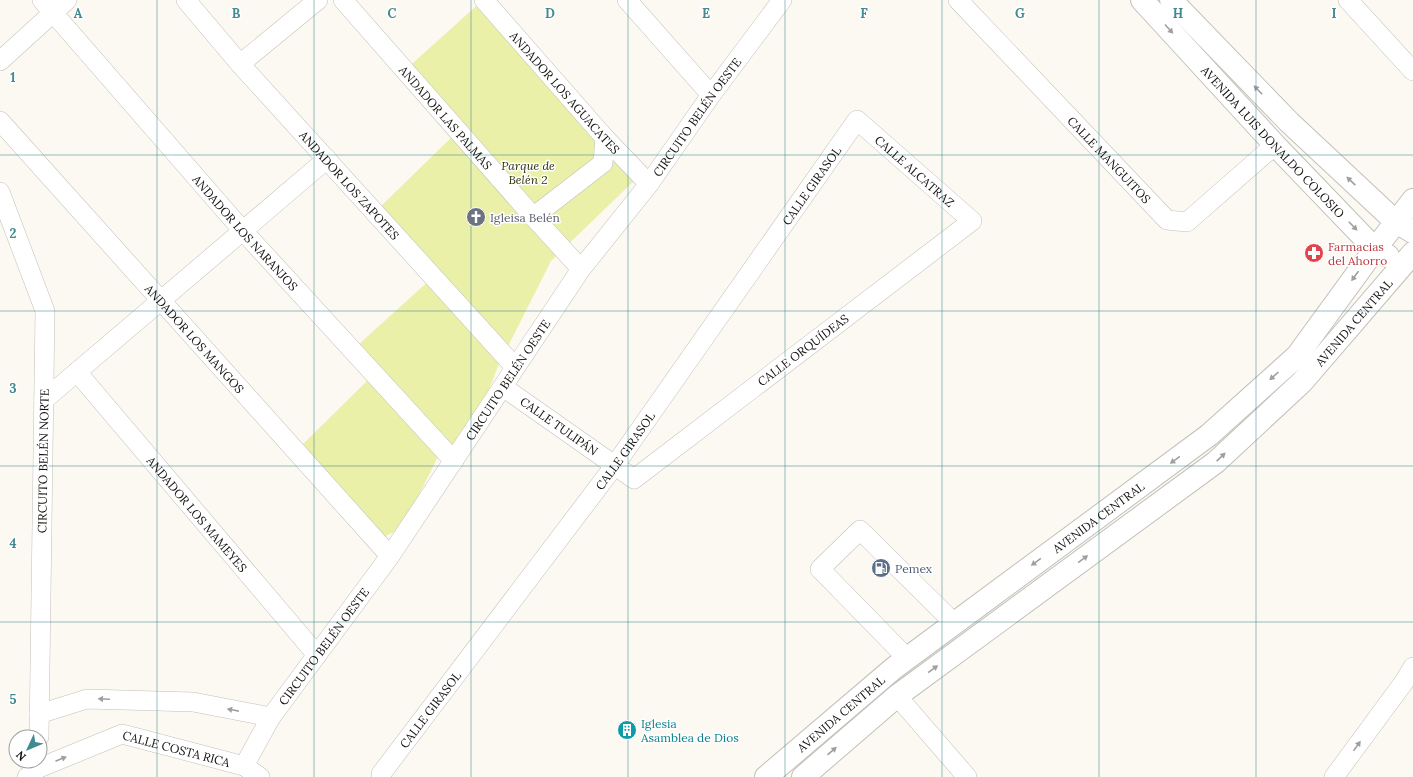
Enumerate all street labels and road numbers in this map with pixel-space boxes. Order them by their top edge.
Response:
street label: ANDADOR LOS AGUACATES [507,27,623,157]
street label: CIRCUITO BELÉN OESTE [649,55,744,179]
street label: ANDADOR LAS PALMAS [396,61,496,172]
street label: AVENIDA LUIS DONALDO COLOSIO [1198,62,1348,221]
street label: CALLE MANGUITOS [1065,113,1154,206]
street label: ANDADOR LOS ZAPOTES [296,127,403,243]
street label: CALLE ALCATRAZ [872,132,958,210]
street label: CALLE GIRASOL [778,143,844,228]
street label: ANDADOR LOS NARANJOS [189,171,301,294]
street label: AVENIDA CENTRAL [1311,276,1395,370]
street label: ANDADOR LOS MANGOS [142,280,248,396]
street label: CALLE ORQUÍDEAS [754,311,852,389]
street label: CIRCUITO BELÉN OESTE [462,316,553,443]
street label: CIRCUITO BELÉN NORTE [34,389,52,533]
street label: CALLE TULIPÁN [517,394,601,458]
street label: CALLE GIRASOL [592,409,658,492]
street label: ANDADOR LOS MAMEYES [143,452,251,575]
street label: AVENIDA CENTRAL [1049,478,1147,556]
street label: CIRCUITO BELÉN OESTE [275,585,372,708]
street label: CALLE GIRASOL [396,668,464,751]
street label: AVENIDA CENTRAL [793,672,887,756]
street label: CALLE COSTA RICA [121,727,232,770]

